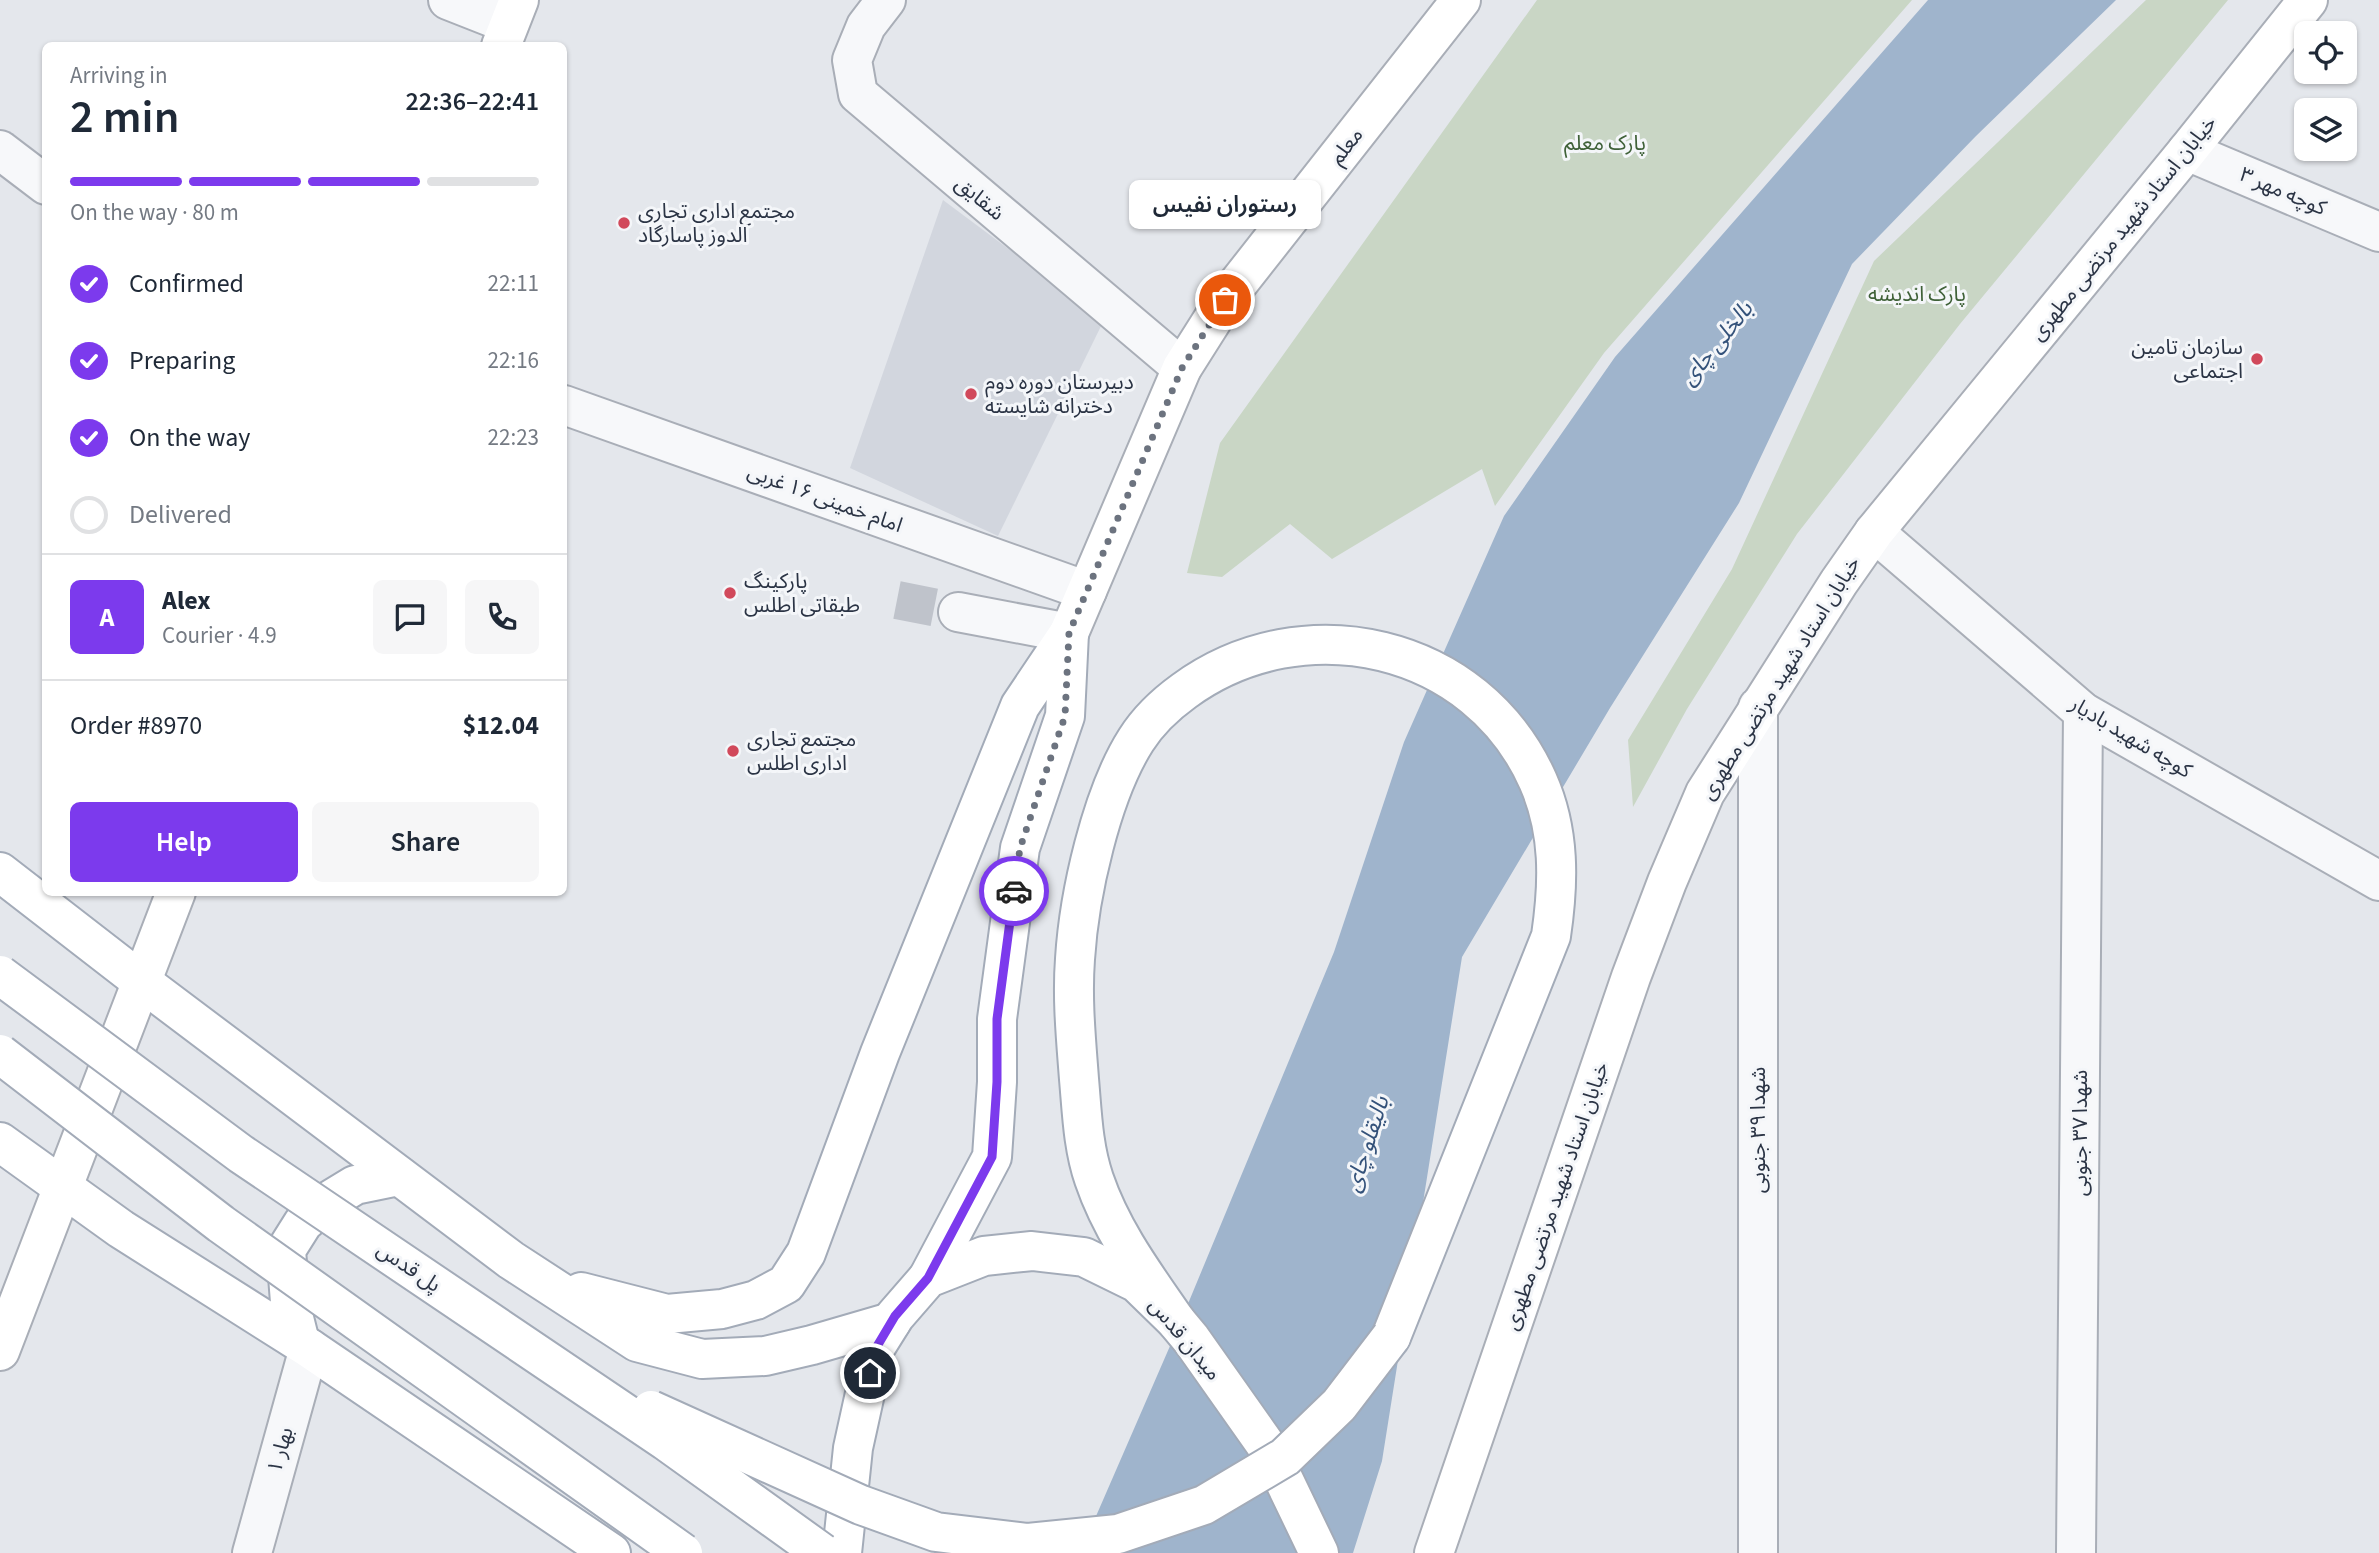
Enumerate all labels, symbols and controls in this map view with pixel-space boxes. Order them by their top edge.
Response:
map controls [2294,21,2357,161]
button: locate [2294,21,2357,84]
text: Arriving in [70,59,168,92]
text: 22:36–22:41 [406,83,539,120]
text: 2 min [70,85,179,150]
button: layers [2294,98,2357,161]
street label: خیابان استاد شهید مرتضی مطهری [2023,109,2223,347]
street label: معلم [1322,121,1370,171]
park label: پارک معلم [1564,128,1646,158]
street label: کوچه مهر ۳ [2235,159,2331,223]
street label: شقایق [949,168,1011,228]
callout: رستوران نفیس [1129,181,1321,230]
text: رستوران نفیس [1153,188,1297,221]
text: On the way · 80 m [70,196,239,229]
place label: مجتمع اداری تجاری الدوز پاسارگاد [638,196,795,250]
marker: مجتمع اداری تجاری الدوز پاسارگاد [616,215,632,231]
icon: check [70,265,108,303]
text: Confirmed [129,265,244,302]
text: 22:11 [488,267,539,300]
pin [1195,270,1255,330]
park label: پارک اندیشه [1868,279,1966,309]
icon: bag [1206,281,1244,319]
water label: بالخلی چای [1672,294,1761,392]
place label: سازمان تامین اجتماعی [2131,332,2243,386]
icon: check [70,342,108,380]
text: Preparing [129,342,235,379]
text: 22:16 [488,344,539,377]
marker: سازمان تامین اجتماعی [2249,351,2265,367]
place label: دبیرستان دوره دوم دخترانه شایسته [985,367,1134,421]
marker: دبیرستان دوره دوم دخترانه شایسته [963,386,979,402]
icon: check [70,419,108,457]
text: On the way [129,419,250,456]
text: 22:23 [488,421,539,454]
street label: امام خمینی ۱۶ غربی [743,456,907,541]
text: Delivered [129,496,232,533]
street label: خیابان استاد شهید مرتضی مطهری [1693,550,1867,806]
place label: پارکینگ طبقاتی اطلس [744,566,860,620]
button: chat [373,580,447,654]
button: phone [465,580,539,654]
text: Alex [162,582,211,619]
marker: پارکینگ طبقاتی اطلس [722,585,738,601]
text: A [100,599,114,636]
text: Courier · 4.9 [162,619,277,652]
street label: کوچه شهید بادیار [2063,688,2198,785]
text: Order #8970 [70,707,202,744]
text: $12.04 [463,707,539,744]
place label: مجتمع تجاری اداری اطلس [747,724,856,778]
marker: مجتمع تجاری اداری اطلس [725,743,741,759]
button: Help [70,802,298,882]
button: Share [312,802,539,882]
courier [979,856,1049,926]
icon: car [995,872,1033,910]
street label: خیابان استاد شهید مرتضی مطهری [1496,1058,1616,1334]
street label: شهدا ۳۹ جنوبی [1743,1067,1773,1193]
street label: شهدا ۳۷ جنوبی [2065,1070,2095,1196]
water label: بالیقلو چای [1336,1091,1398,1196]
street label: پل قدس [371,1234,447,1300]
street label: میدان قدس [1142,1291,1228,1387]
pin [840,1343,900,1403]
icon: home [851,1354,889,1392]
street label: بهار ۱ [259,1424,301,1476]

